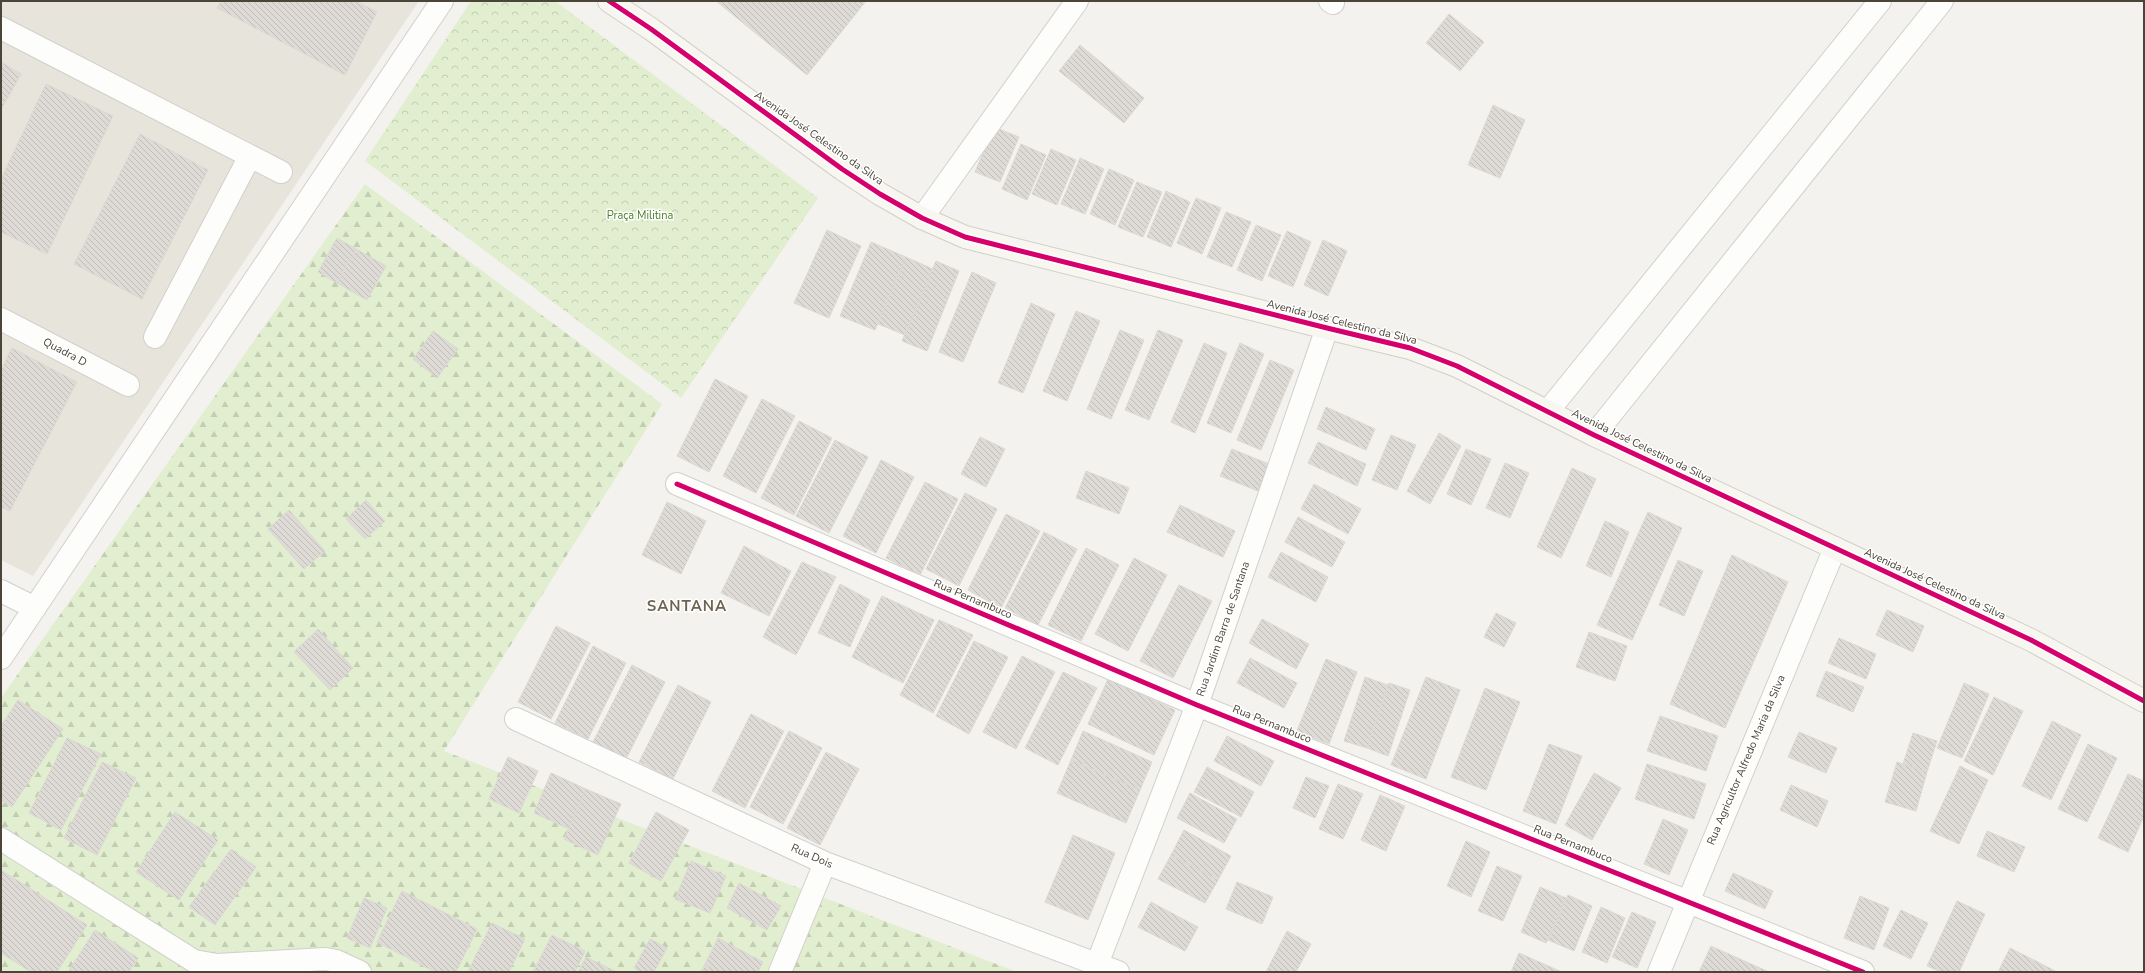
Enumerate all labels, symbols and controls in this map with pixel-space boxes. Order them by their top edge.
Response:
street label: Avenida José Celestino da Silva [751,88,887,189]
park label: Praça Militina [607,208,673,223]
street label: Avenida José Celestino da Silva [1265,296,1419,348]
street label: Quadra D [40,334,90,370]
street label: Avenida José Celestino da Silva [1569,405,1715,487]
street label: Avenida José Celestino da Silva [1862,545,2008,623]
street label: Rua Jardim Barra de Santana [1193,559,1253,699]
street label: Rua Pernambuco [931,576,1015,622]
district label: SANTANA [647,596,727,616]
street label: Rua Agricultor Alfredo Maria da Silva [1703,673,1789,847]
street label: Rua Pernambuco [1230,701,1314,747]
street label: Rua Pernambuco [1531,821,1615,867]
street label: Rua Dois [789,840,835,872]

